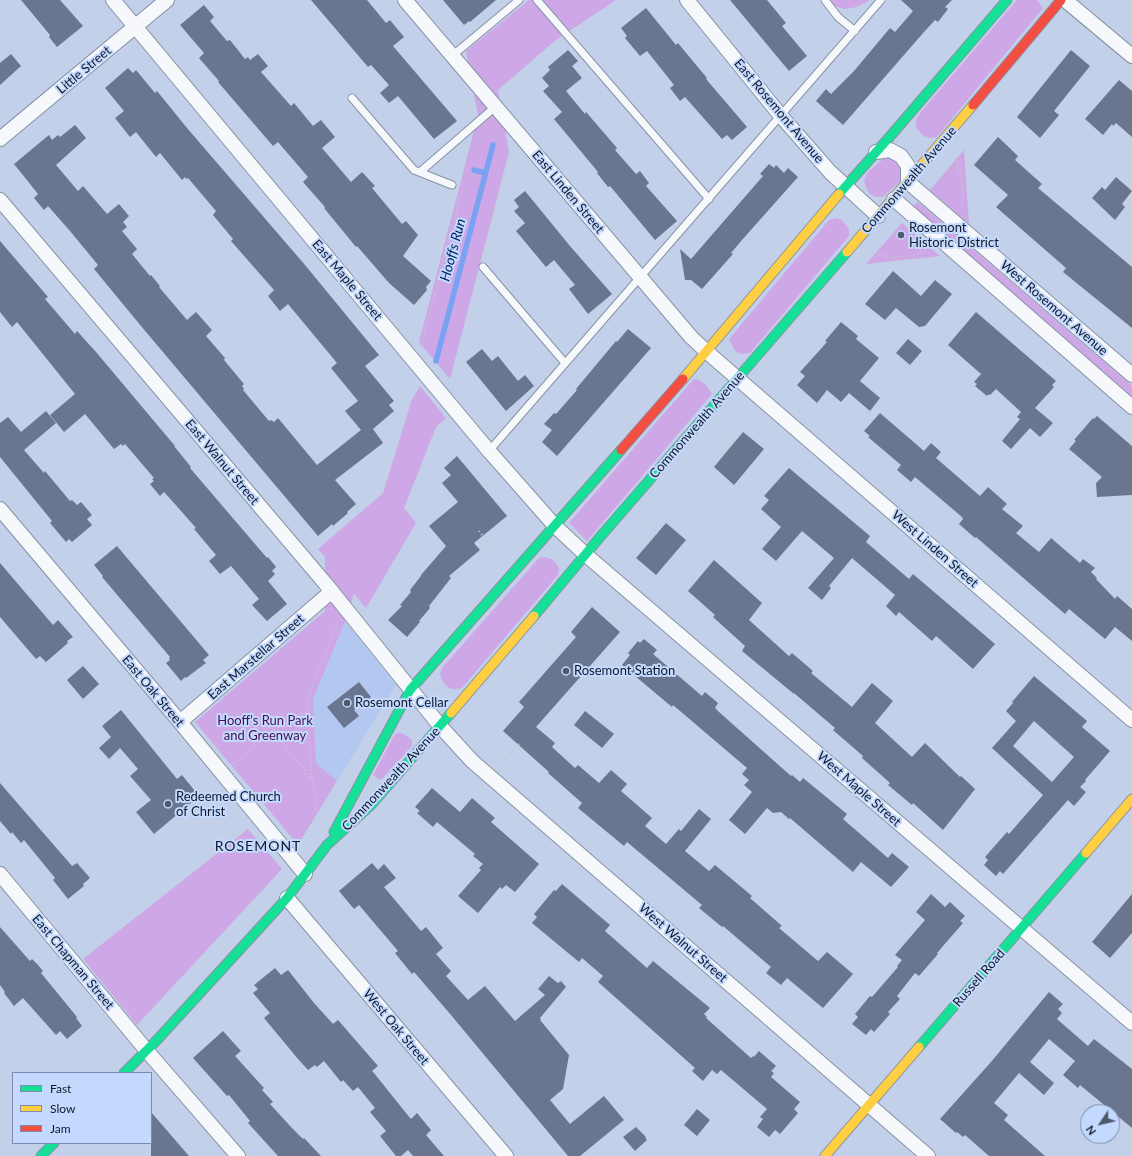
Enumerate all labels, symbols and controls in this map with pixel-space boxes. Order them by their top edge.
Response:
street label: Little Street [54,43,114,97]
street label: East Rosemont Avenue [731,56,827,166]
street label: Commonwealth Avenue [858,123,960,237]
street label: East Linden Street [529,147,607,237]
water label: Hooffs Run [437,217,469,283]
place label: Rosemont Historic District [909,220,999,251]
marker: Rosemont Historic District [896,230,906,240]
street label: East Maple Street [309,236,385,324]
street label: West Rosemont Avenue [997,257,1111,359]
street label: Commonwealth Avenue [646,368,748,482]
street label: East Walnut Street [182,416,262,508]
street label: West Linden Street [889,507,981,591]
street label: East Marstellar Street [205,611,307,703]
street label: East Oak Street [119,652,187,730]
place label: Rosemont Station [574,663,675,679]
marker: Rosemont Station [561,666,571,676]
place label: Rosemont Cellar [355,695,449,711]
marker: Rosemont Cellar [342,698,352,708]
park label: Hooff's Run Park and Greenway [217,713,313,744]
street label: Commonwealth Avenue [339,724,443,834]
street label: West Maple Street [814,748,904,830]
place label: Redeemed Church of Christ [176,789,281,820]
marker: Redeemed Church of Christ [163,799,173,809]
district label: ROSEMONT [215,838,301,854]
street label: West Walnut Street [636,900,730,986]
street label: East Chapman Street [29,911,117,1013]
street label: Russell Road [950,946,1008,1010]
street label: West Oak Street [360,986,432,1068]
legend [12,1072,152,1144]
text: Fast [50,1081,71,1096]
text: Slow [50,1101,75,1116]
north arrow [1080,1104,1120,1144]
text: Jam [50,1121,71,1136]
text: N [1083,1123,1098,1138]

